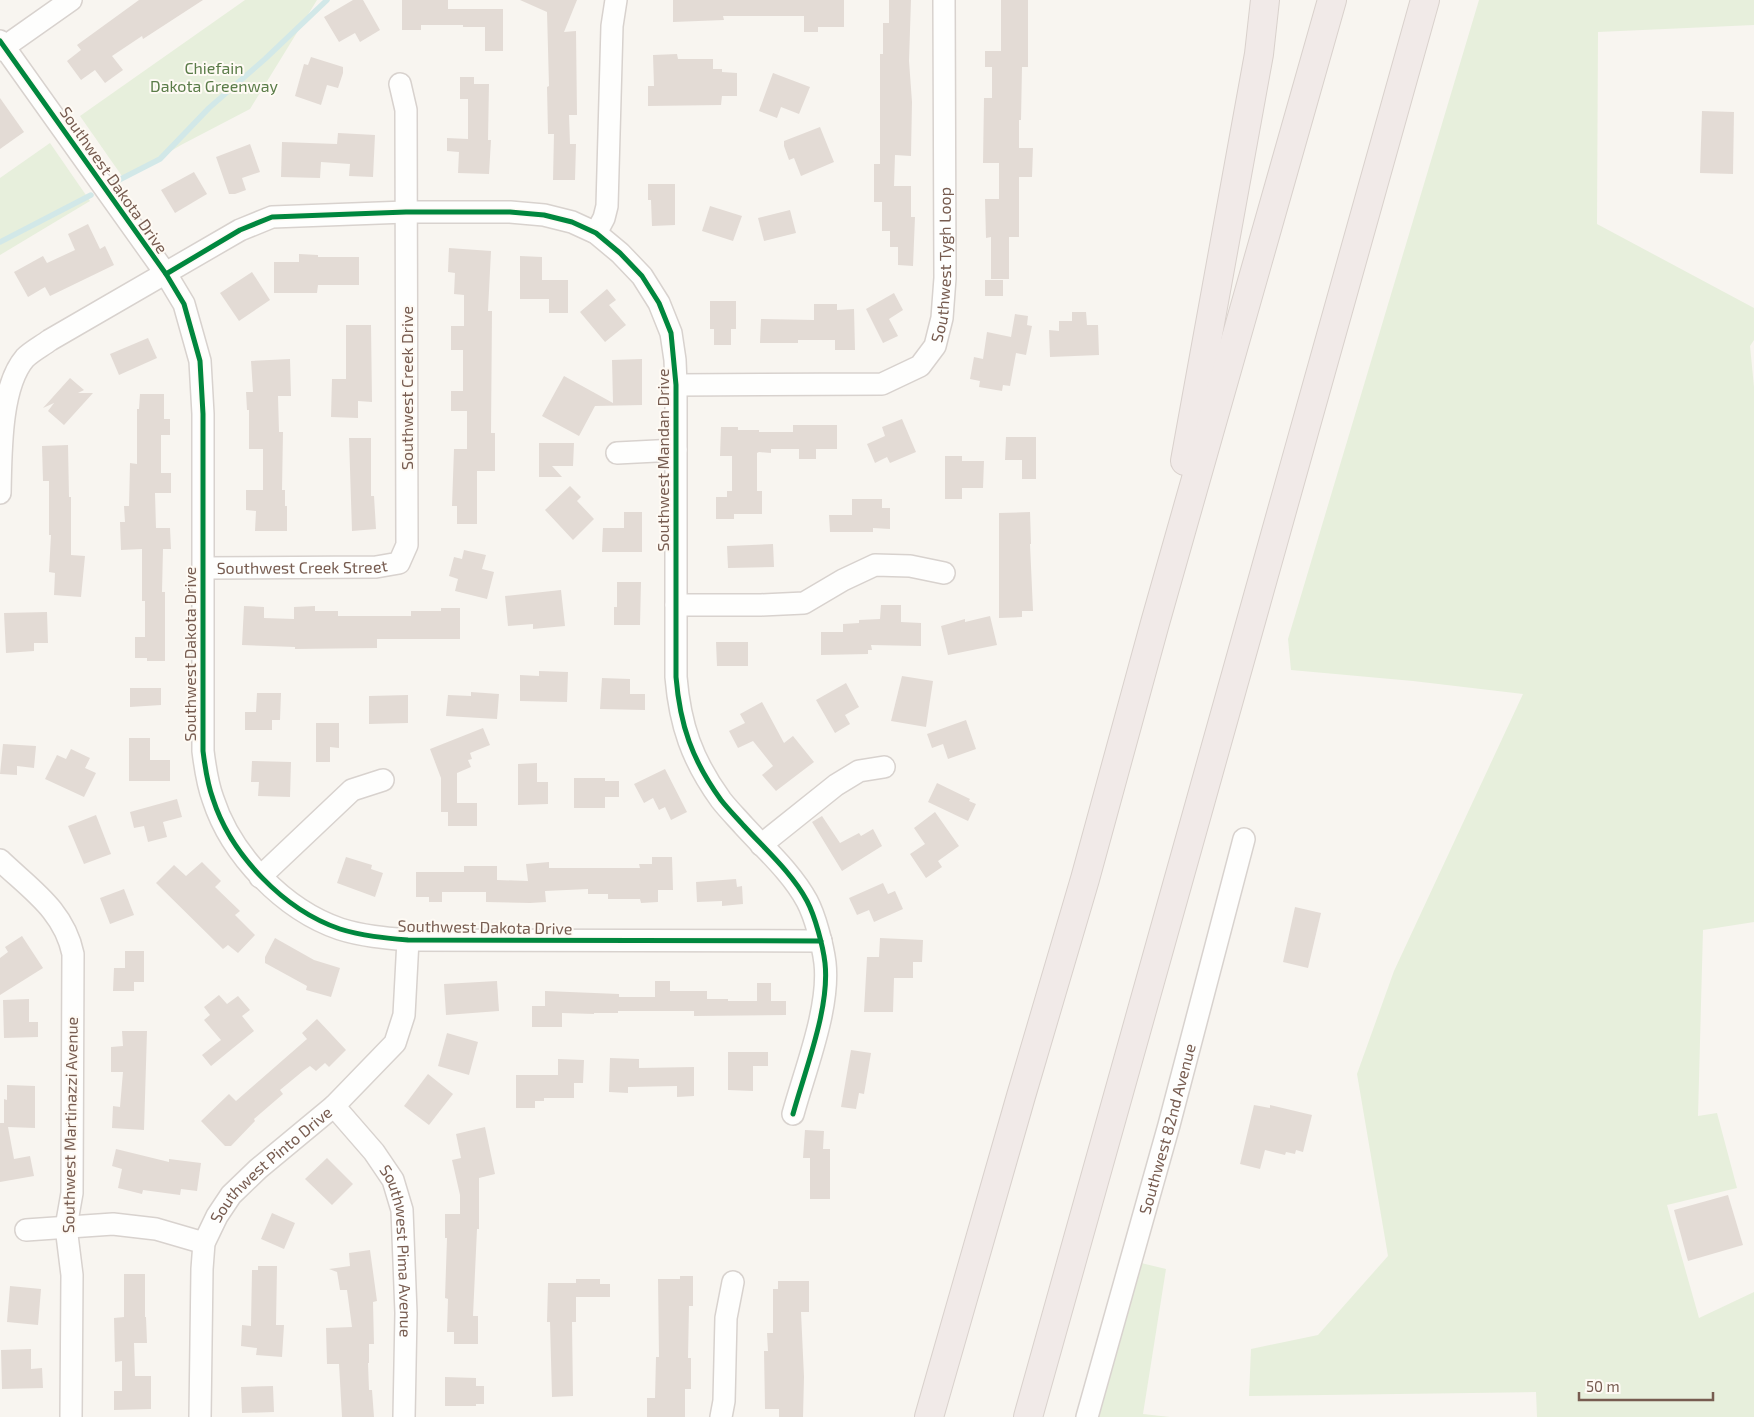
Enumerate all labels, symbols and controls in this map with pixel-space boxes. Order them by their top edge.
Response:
park label: Chiefain Dakota Greenway [150,58,279,95]
street label: Southwest Dakota Drive [56,103,172,257]
street label: Southwest Tygh Loop [926,187,954,344]
street label: Southwest Creek Drive [397,306,416,470]
street label: Southwest Mandan Drive [653,368,672,552]
street label: Southwest Creek Street [217,555,389,577]
street label: Southwest Dakota Drive [180,567,199,741]
street label: Southwest Dakota Drive [397,915,573,938]
street label: Southwest Martinazzi Avenue [58,1017,81,1233]
street label: Southwest 82nd Avenue [1134,1041,1199,1216]
street label: Southwest Pinto Drive [205,1102,335,1225]
street label: Southwest Pima Avenue [376,1161,416,1338]
scale bar [1579,1370,1713,1402]
text: 50 m [1586,1377,1620,1395]

